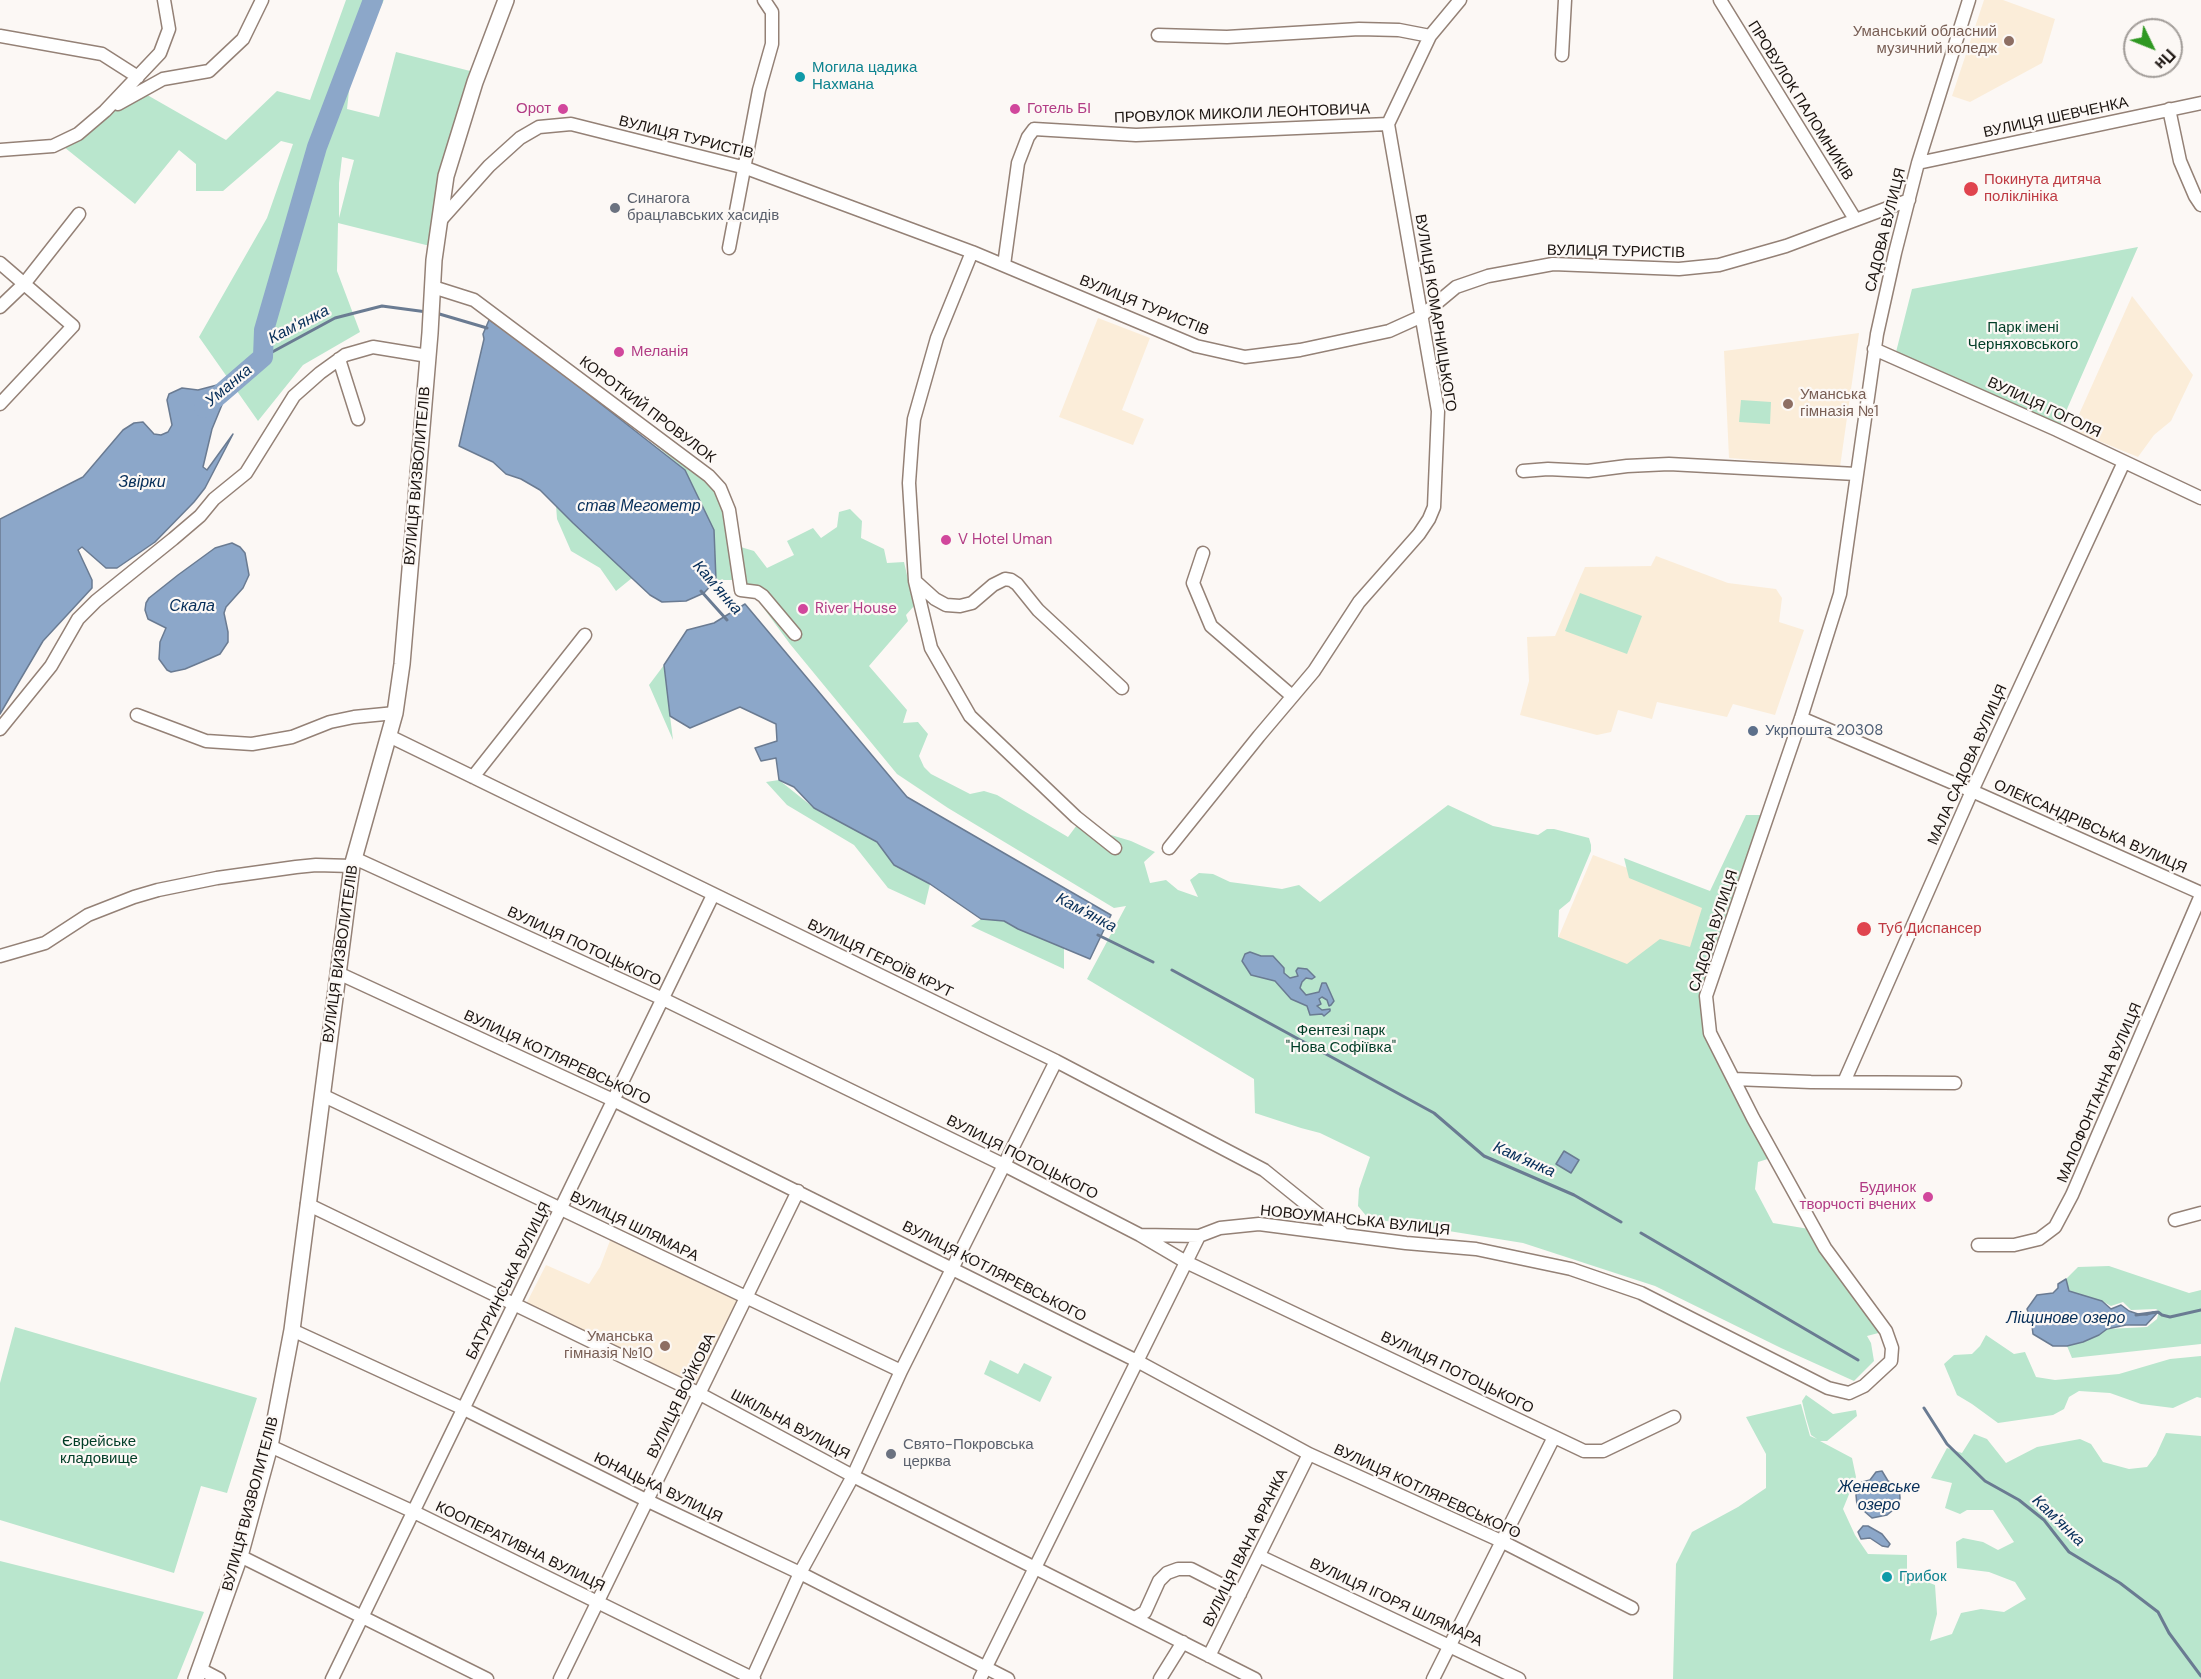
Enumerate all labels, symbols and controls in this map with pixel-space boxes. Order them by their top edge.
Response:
street label: ПРОВУЛОК ПАЛОМНИКІВ [1743,18,1857,184]
north arrow [2123,18,2183,78]
place label: Уманський обласний музичний коледж [1853,23,1997,58]
marker: Уманський обласний музичний коледж [2002,34,2016,48]
text: Пн [2150,44,2180,74]
place label: Могила цадика Нахмана [812,59,917,94]
marker: Могила цадика Нахмана [793,70,807,84]
street label: ВУЛИЦЯ ШЕВЧЕНКА [1982,94,2130,142]
place label: Орот [516,100,551,118]
place label: Готель БІ [1027,100,1091,118]
street label: ПРОВУЛОК МИКОЛИ ЛЕОНТОВИЧА [1114,101,1370,127]
marker: Орот [556,102,570,116]
marker: Готель БІ [1008,102,1022,116]
street label: ВУЛИЦЯ ТУРИСТІВ [617,113,755,163]
street label: САДОВА ВУЛИЦЯ [1862,166,1910,294]
place label: Покинута дитяча поліклініка [1984,171,2101,206]
marker: Покинута дитяча поліклініка [1962,180,1980,198]
place label: Синагога брацлавських хасидів [627,190,779,225]
marker: Синагога брацлавських хасидів [608,201,622,215]
street label: ВУЛИЦЯ КОМАРНИЦЬКОГО [1411,213,1459,413]
street label: ВУЛИЦЯ ТУРИСТІВ [1547,242,1685,262]
street label: ВУЛИЦЯ ТУРИСТІВ [1077,272,1211,340]
water label: Кам'янка [265,302,333,348]
park label: Парк імені Черняховського [1968,319,2078,354]
place label: Меланія [631,343,688,361]
marker: Меланія [612,345,626,359]
street label: КОРОТКИЙ ПРОВУЛОК [575,353,719,467]
water label: Уманка [202,361,256,411]
street label: ВУЛИЦЯ ГОГОЛЯ [1984,374,2104,442]
street label: ВУЛИЦЯ ВИЗВОЛИТЕЛІВ [401,386,435,566]
place label: Уманська гімназія №1 [1800,386,1879,421]
marker: Уманська гімназія №1 [1781,397,1795,411]
water label: Звірки [118,473,166,493]
water label: став Мегометр [577,497,701,517]
place label: V Hotel Uman [958,531,1052,549]
marker: V Hotel Uman [939,533,953,547]
water label: Кам'янка [688,557,746,619]
water label: Скала [169,597,215,617]
place label: River House [815,600,897,618]
marker: River House [796,602,810,616]
street label: МАЛА САДОВА ВУЛИЦЯ [1924,682,2012,848]
place label: Укрпошта 20308 [1765,722,1883,740]
marker: Укрпошта 20308 [1746,724,1760,738]
street label: ОЛЕКСАНДРІВСЬКА ВУЛИЦЯ [1991,776,2189,878]
street label: ВУЛИЦЯ ВИЗВОЛИТЕЛІВ [320,864,362,1044]
street label: САДОВА ВУЛИЦЯ [1686,868,1742,994]
water label: Кам'янка [1052,889,1120,937]
street label: ВУЛИЦЯ ПОТОЦЬКОГО [504,903,664,991]
street label: ВУЛИЦЯ ГЕРОЇВ КРУТ [804,916,956,1002]
marker: Туб Диспансер [1855,920,1873,938]
place label: Туб Диспансер [1878,920,1982,938]
street label: МАЛОФОНТАННА ВУЛИЦЯ [2054,1000,2146,1186]
street label: ВУЛИЦЯ КОТЛЯРЕВСЬКОГО [461,1007,653,1109]
park label: Фентезі парк "Нова Софіївка" [1286,1022,1396,1057]
street label: ВУЛИЦЯ ПОТОЦЬКОГО [943,1112,1101,1204]
water label: Кам'янка [1490,1138,1558,1182]
place label: Будинок творчості вчених [1800,1179,1916,1214]
street label: ВУЛИЦЯ ШЛЯМАРА [567,1188,701,1266]
marker: Будинок творчості вчених [1921,1190,1935,1204]
street label: БАТУРИНСЬКА ВУЛИЦЯ [463,1199,555,1363]
street label: НОВОУМАНСЬКА ВУЛИЦЯ [1259,1202,1451,1240]
street label: ВУЛИЦЯ КОТЛЯРЕВСЬКОГО [899,1218,1089,1326]
water label: Ліщинове озеро [2007,1309,2125,1329]
place label: Уманська гімназія №10 [564,1328,653,1363]
street label: ВУЛИЦЯ ПОТОЦЬКОГО [1378,1328,1536,1418]
street label: ВУЛИЦЯ ВОЙКОВА [644,1331,720,1461]
marker: Уманська гімназія №10 [658,1339,672,1353]
street label: ШКІЛЬНА ВУЛИЦЯ [727,1386,853,1464]
street label: ВУЛИЦЯ ВИЗВОЛИТЕЛІВ [219,1415,283,1593]
park label: Єврейське кладовище [60,1433,138,1468]
place label: Свято-Покровська церква [903,1436,1034,1471]
street label: ВУЛИЦЯ КОТЛЯРЕВСЬКОГО [1331,1441,1523,1543]
marker: Свято-Покровська церква [884,1447,898,1461]
street label: ЮНАЦЬКА ВУЛИЦЯ [591,1449,725,1527]
street label: ВУЛИЦЯ ІВАНА ФРАНКА [1200,1466,1292,1630]
water label: Женевське озеро [1838,1478,1920,1516]
water label: Кам'янка [2028,1491,2088,1551]
street label: КООПЕРАТИВНА ВУЛИЦЯ [432,1498,608,1596]
street label: ВУЛИЦЯ ІГОРЯ ШЛЯМАРА [1307,1555,1485,1651]
place label: Грибок [1899,1568,1946,1586]
marker: Грибок [1880,1570,1894,1584]

